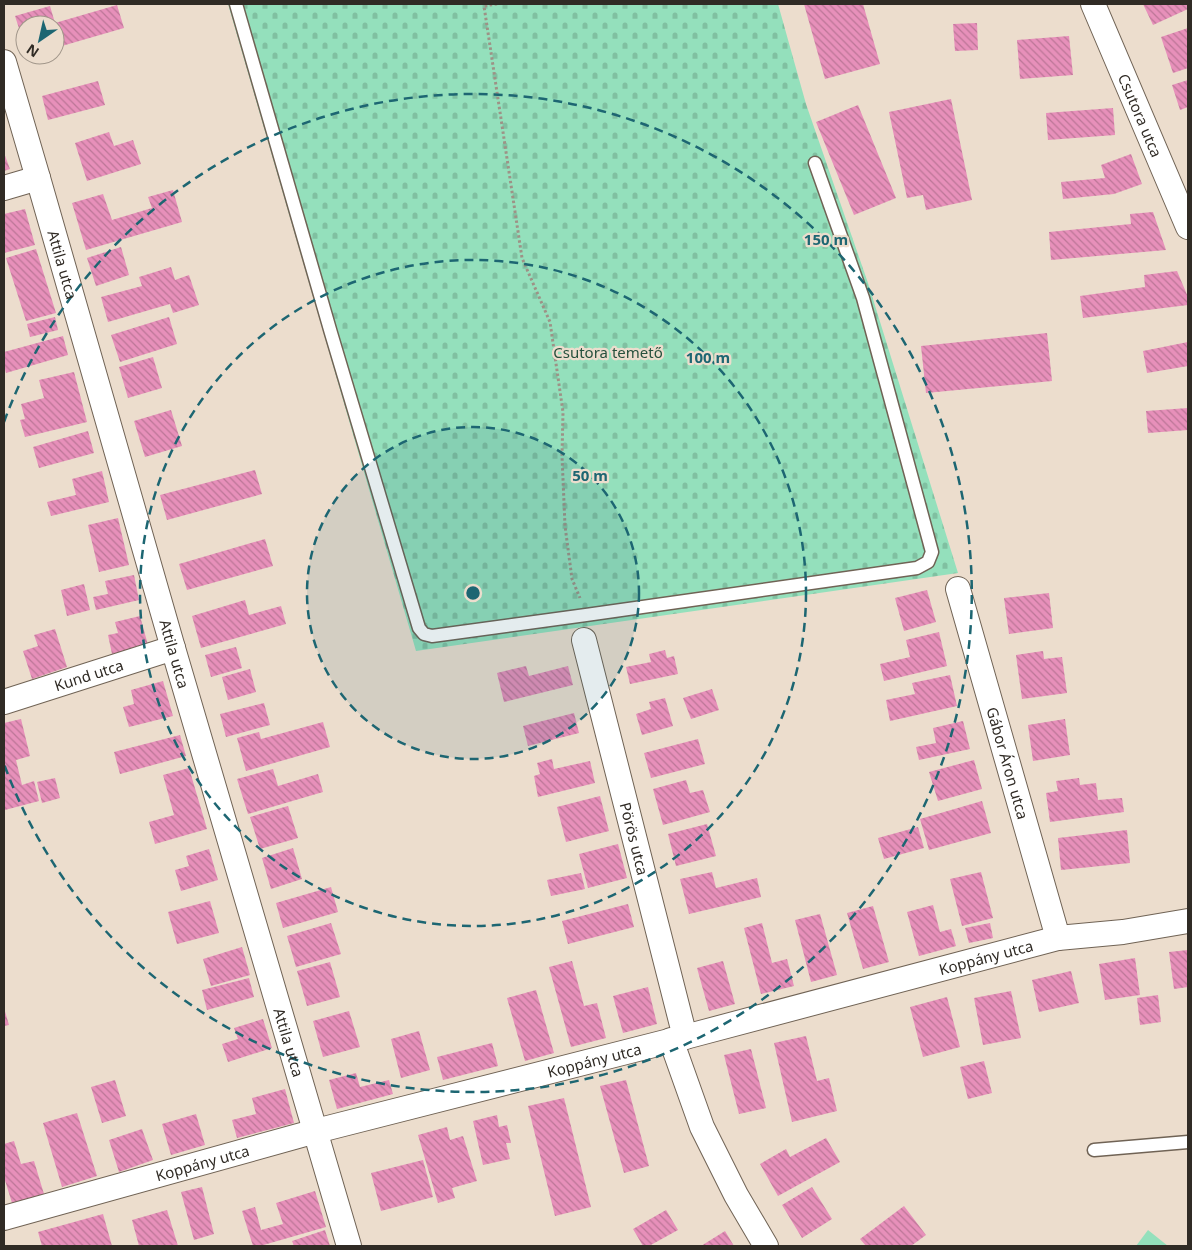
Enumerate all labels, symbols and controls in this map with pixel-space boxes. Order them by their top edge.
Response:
north arrow [15,15,65,65]
text: N [22,40,42,62]
street label: Csutora utca [1114,70,1167,160]
street label: Attila utca [43,228,82,301]
text: 150 m [804,229,848,249]
park label: Csutora temető [553,342,663,362]
text: 100 m [686,347,730,367]
text: 50 m [572,465,608,485]
centre of rings [464,584,482,602]
street label: Attila utca [155,617,194,691]
street label: Kund utca [52,655,126,695]
street label: Gábor Áron utca [982,705,1033,821]
street label: Pörös utca [616,800,653,877]
street label: Koppány utca [937,935,1035,979]
street label: Attila utca [269,1006,309,1079]
street label: Koppány utca [545,1039,643,1082]
street label: Koppány utca [153,1140,252,1185]

